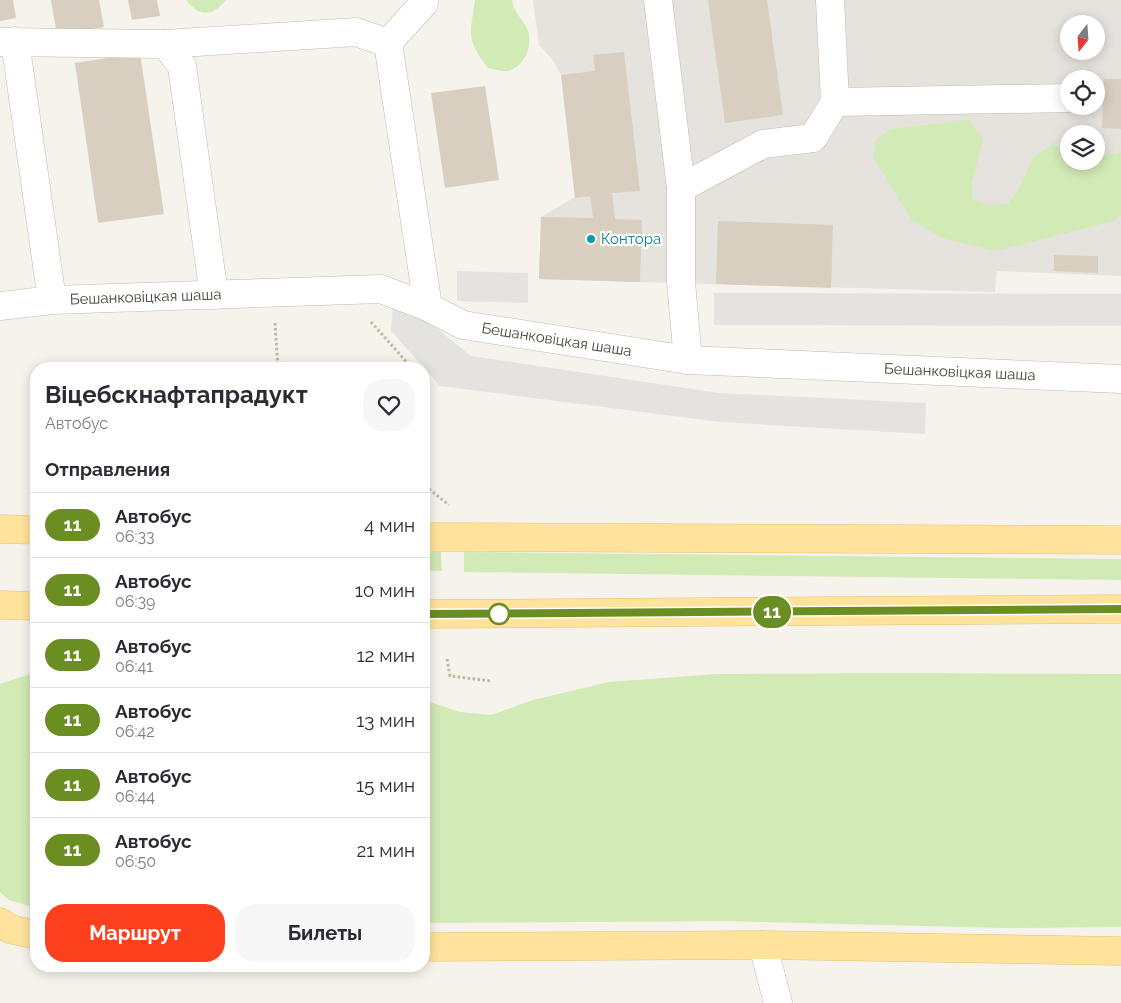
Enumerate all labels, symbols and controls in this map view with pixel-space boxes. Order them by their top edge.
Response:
north arrow [1060,15,1105,60]
map controls [1060,15,1105,170]
button: locate [1060,70,1105,115]
button: layers [1060,125,1105,170]
place label: Контора [601,230,661,248]
marker: Контора [585,233,597,245]
street label: Бешанковіцкая шаша [69,285,222,308]
street label: Бешанковіцкая шаша [480,319,633,360]
street label: Бешанковіцкая шаша [884,360,1036,384]
button: heart [363,379,415,431]
text: Віцебскнафтапрадукт [45,380,308,409]
text: Автобус [45,414,108,433]
text: Отправления [45,458,170,480]
text: Автобус [115,505,192,527]
text: 11 [64,514,81,535]
text: 4 мин [364,514,415,536]
text: 06:33 [115,527,155,546]
text: Автобус [115,570,192,592]
text: 11 [64,579,81,600]
text: 10 мин [355,579,415,601]
text: 06:39 [115,592,155,611]
line badge: 11 [750,596,794,628]
text: 11 [763,601,781,622]
unlabelled marker [488,603,510,625]
text: Автобус [115,635,192,657]
text: 11 [64,644,81,665]
text: 12 мин [356,644,415,666]
text: 06:41 [115,657,153,676]
text: Автобус [115,700,192,722]
text: 11 [64,709,81,730]
text: 13 мин [356,709,415,731]
text: 06:42 [115,722,155,741]
text: Автобус [115,765,192,787]
text: 11 [64,774,81,795]
text: 15 мин [356,774,415,796]
text: 06:44 [115,787,155,806]
text: Автобус [115,830,192,852]
text: 11 [64,839,81,860]
text: 21 мин [356,839,415,861]
text: 06:50 [115,852,156,871]
button: Маршрут [45,904,225,962]
button: Билеты [235,904,415,962]

